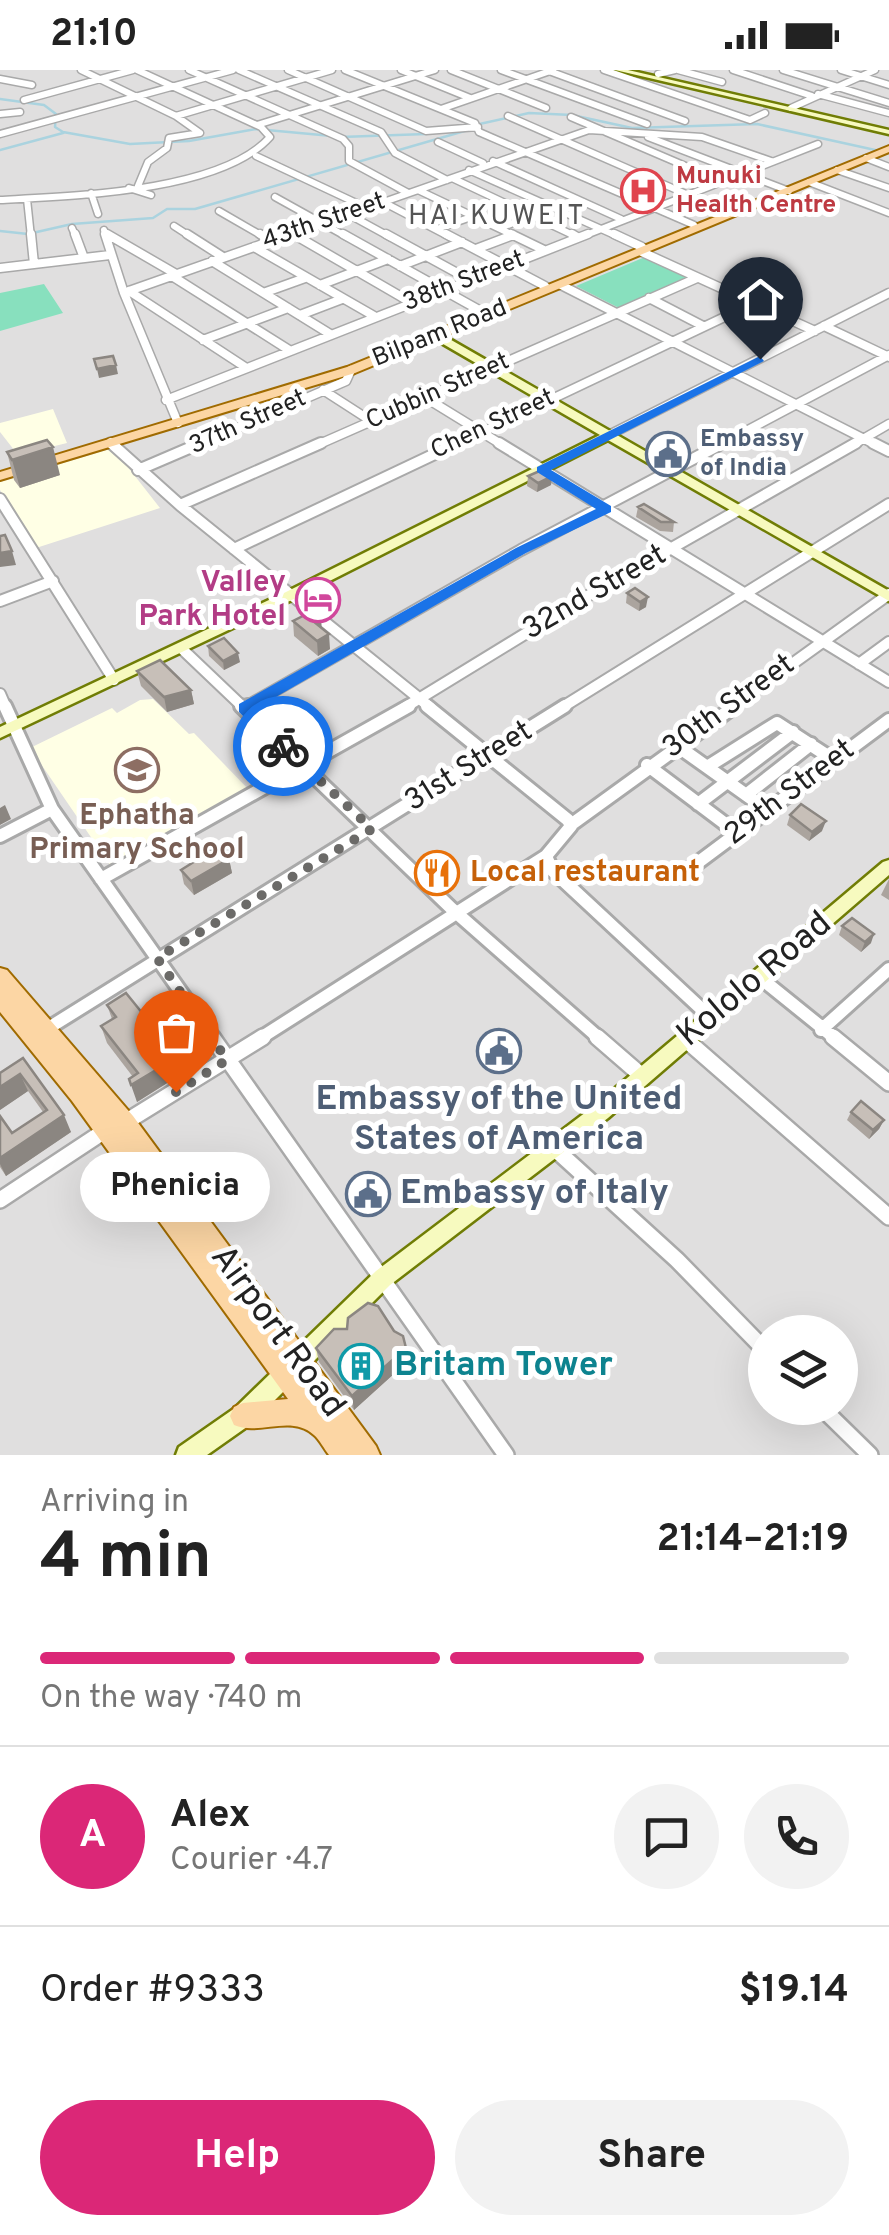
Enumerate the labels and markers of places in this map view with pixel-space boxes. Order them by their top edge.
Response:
place label: Munuki Health Centre [676,161,836,222]
hospital icon: Munuki Health Centre [620,168,666,214]
pin [718,257,803,360]
place label: Embassy of India [700,424,804,485]
public building icon: Embassy of India [645,431,691,477]
place label: Valley Park Hotel [139,565,286,636]
hotel icon: Valley Park Hotel [295,577,341,623]
school or university icon: Ephatha Primary School [114,747,160,793]
place label: Ephatha Primary School [29,798,245,869]
restaurant icon: Local restaurant [414,850,460,896]
place label: Local restaurant [470,855,700,892]
pin [134,990,219,1093]
public building icon: Embassy of the United States of America [476,1028,522,1074]
place label: Embassy of the United States of America [315,1078,683,1162]
callout: Phenicia [81,1152,271,1222]
public building icon: Embassy of Italy [345,1171,391,1217]
place label: Embassy of Italy [400,1172,669,1216]
building icon: Britam Tower [338,1343,384,1389]
place label: Britam Tower [394,1344,613,1388]

